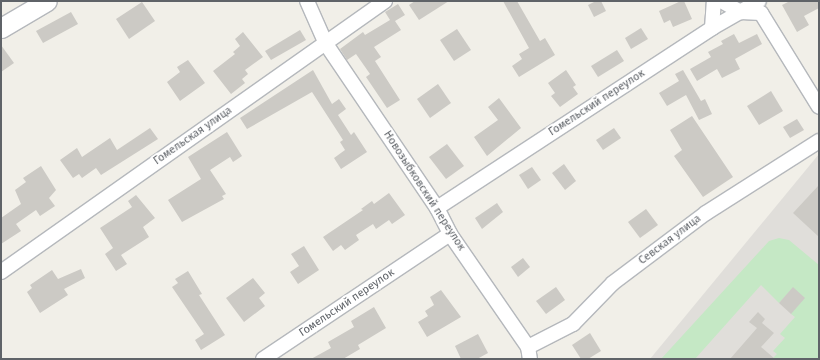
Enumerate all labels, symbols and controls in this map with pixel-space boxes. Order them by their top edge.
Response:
street label: Гомельский переулок [546,67,648,139]
street label: Гомельская улица [151,104,235,168]
street label: Новозыбковский переулок [380,129,468,253]
street label: Севская улица [636,212,704,268]
street label: Гомельский переулок [297,266,397,340]

